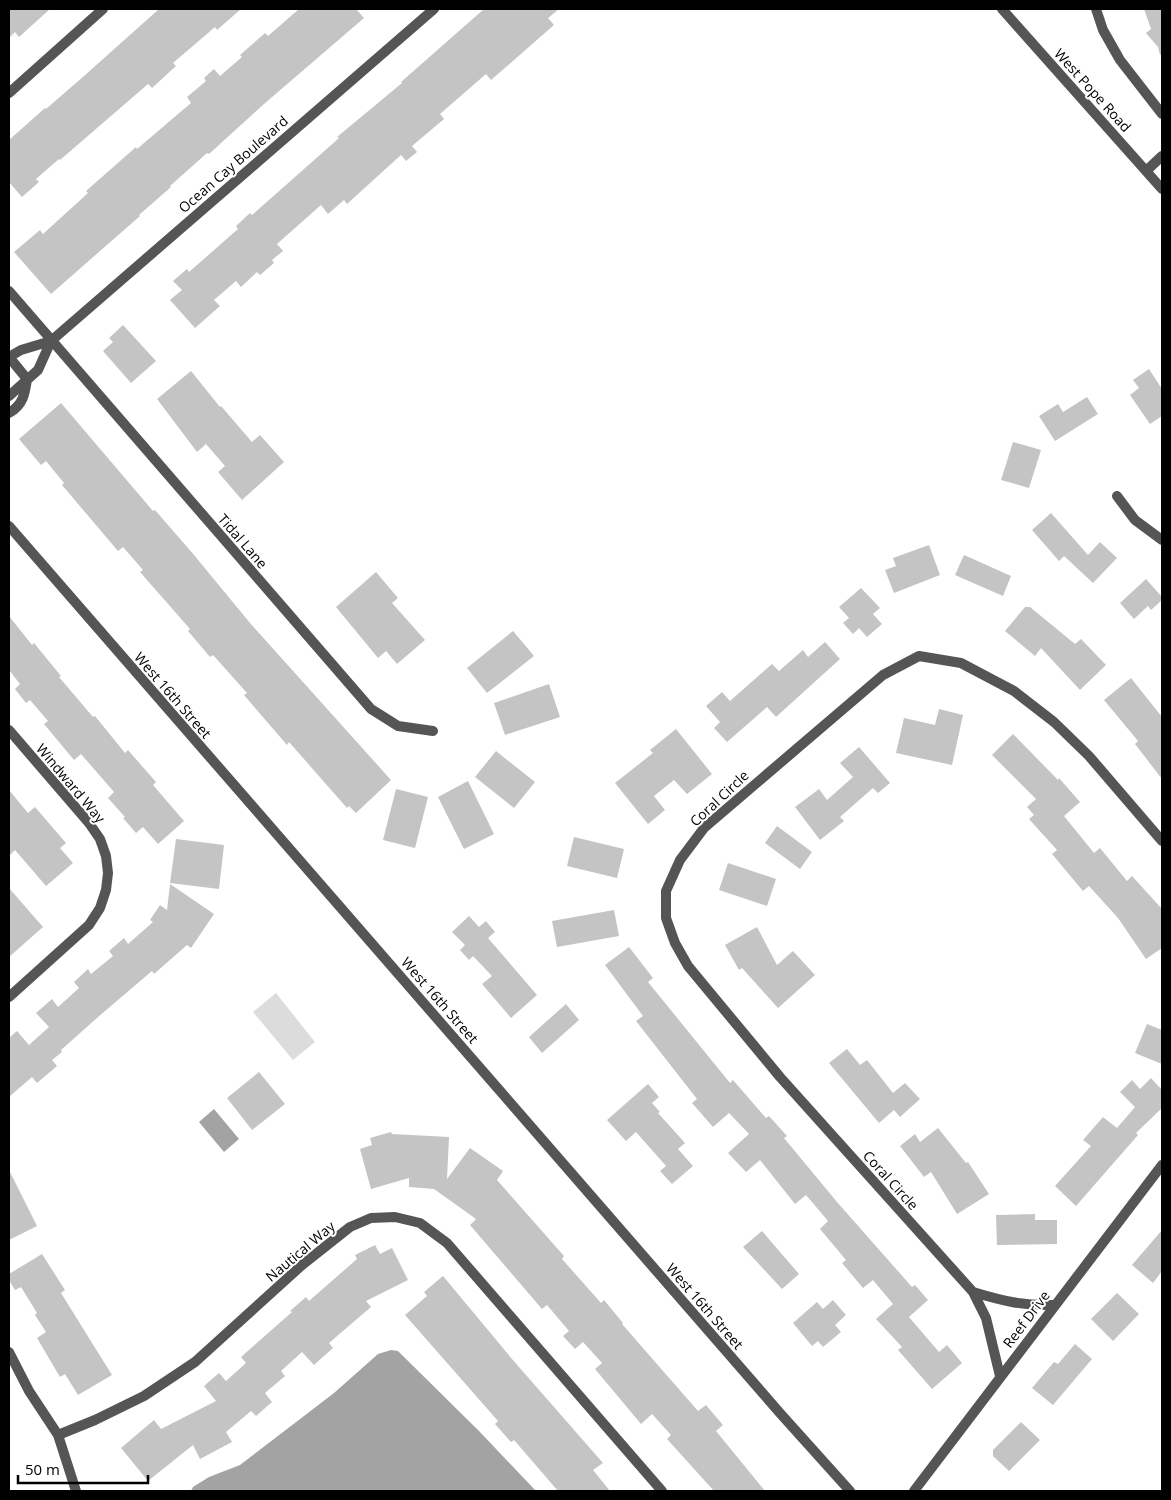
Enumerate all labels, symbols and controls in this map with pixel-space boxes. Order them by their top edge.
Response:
street label: West Pope Road [1050,44,1136,136]
street label: Ocean Cay Boulevard [174,111,292,217]
street label: Tidal Lane [214,510,272,572]
street label: West 16th Street [130,648,216,742]
street label: Windward Way [32,739,110,827]
street label: Coral Circle [685,766,753,830]
street label: West 16th Street [397,953,483,1047]
street label: Coral Circle [859,1146,923,1214]
street label: Nautical Way [261,1216,339,1286]
street label: West 16th Street [662,1259,748,1353]
street label: Reef Drive [998,1286,1054,1351]
scale bar [18,1452,148,1484]
text: 50 m [25,1459,60,1479]

